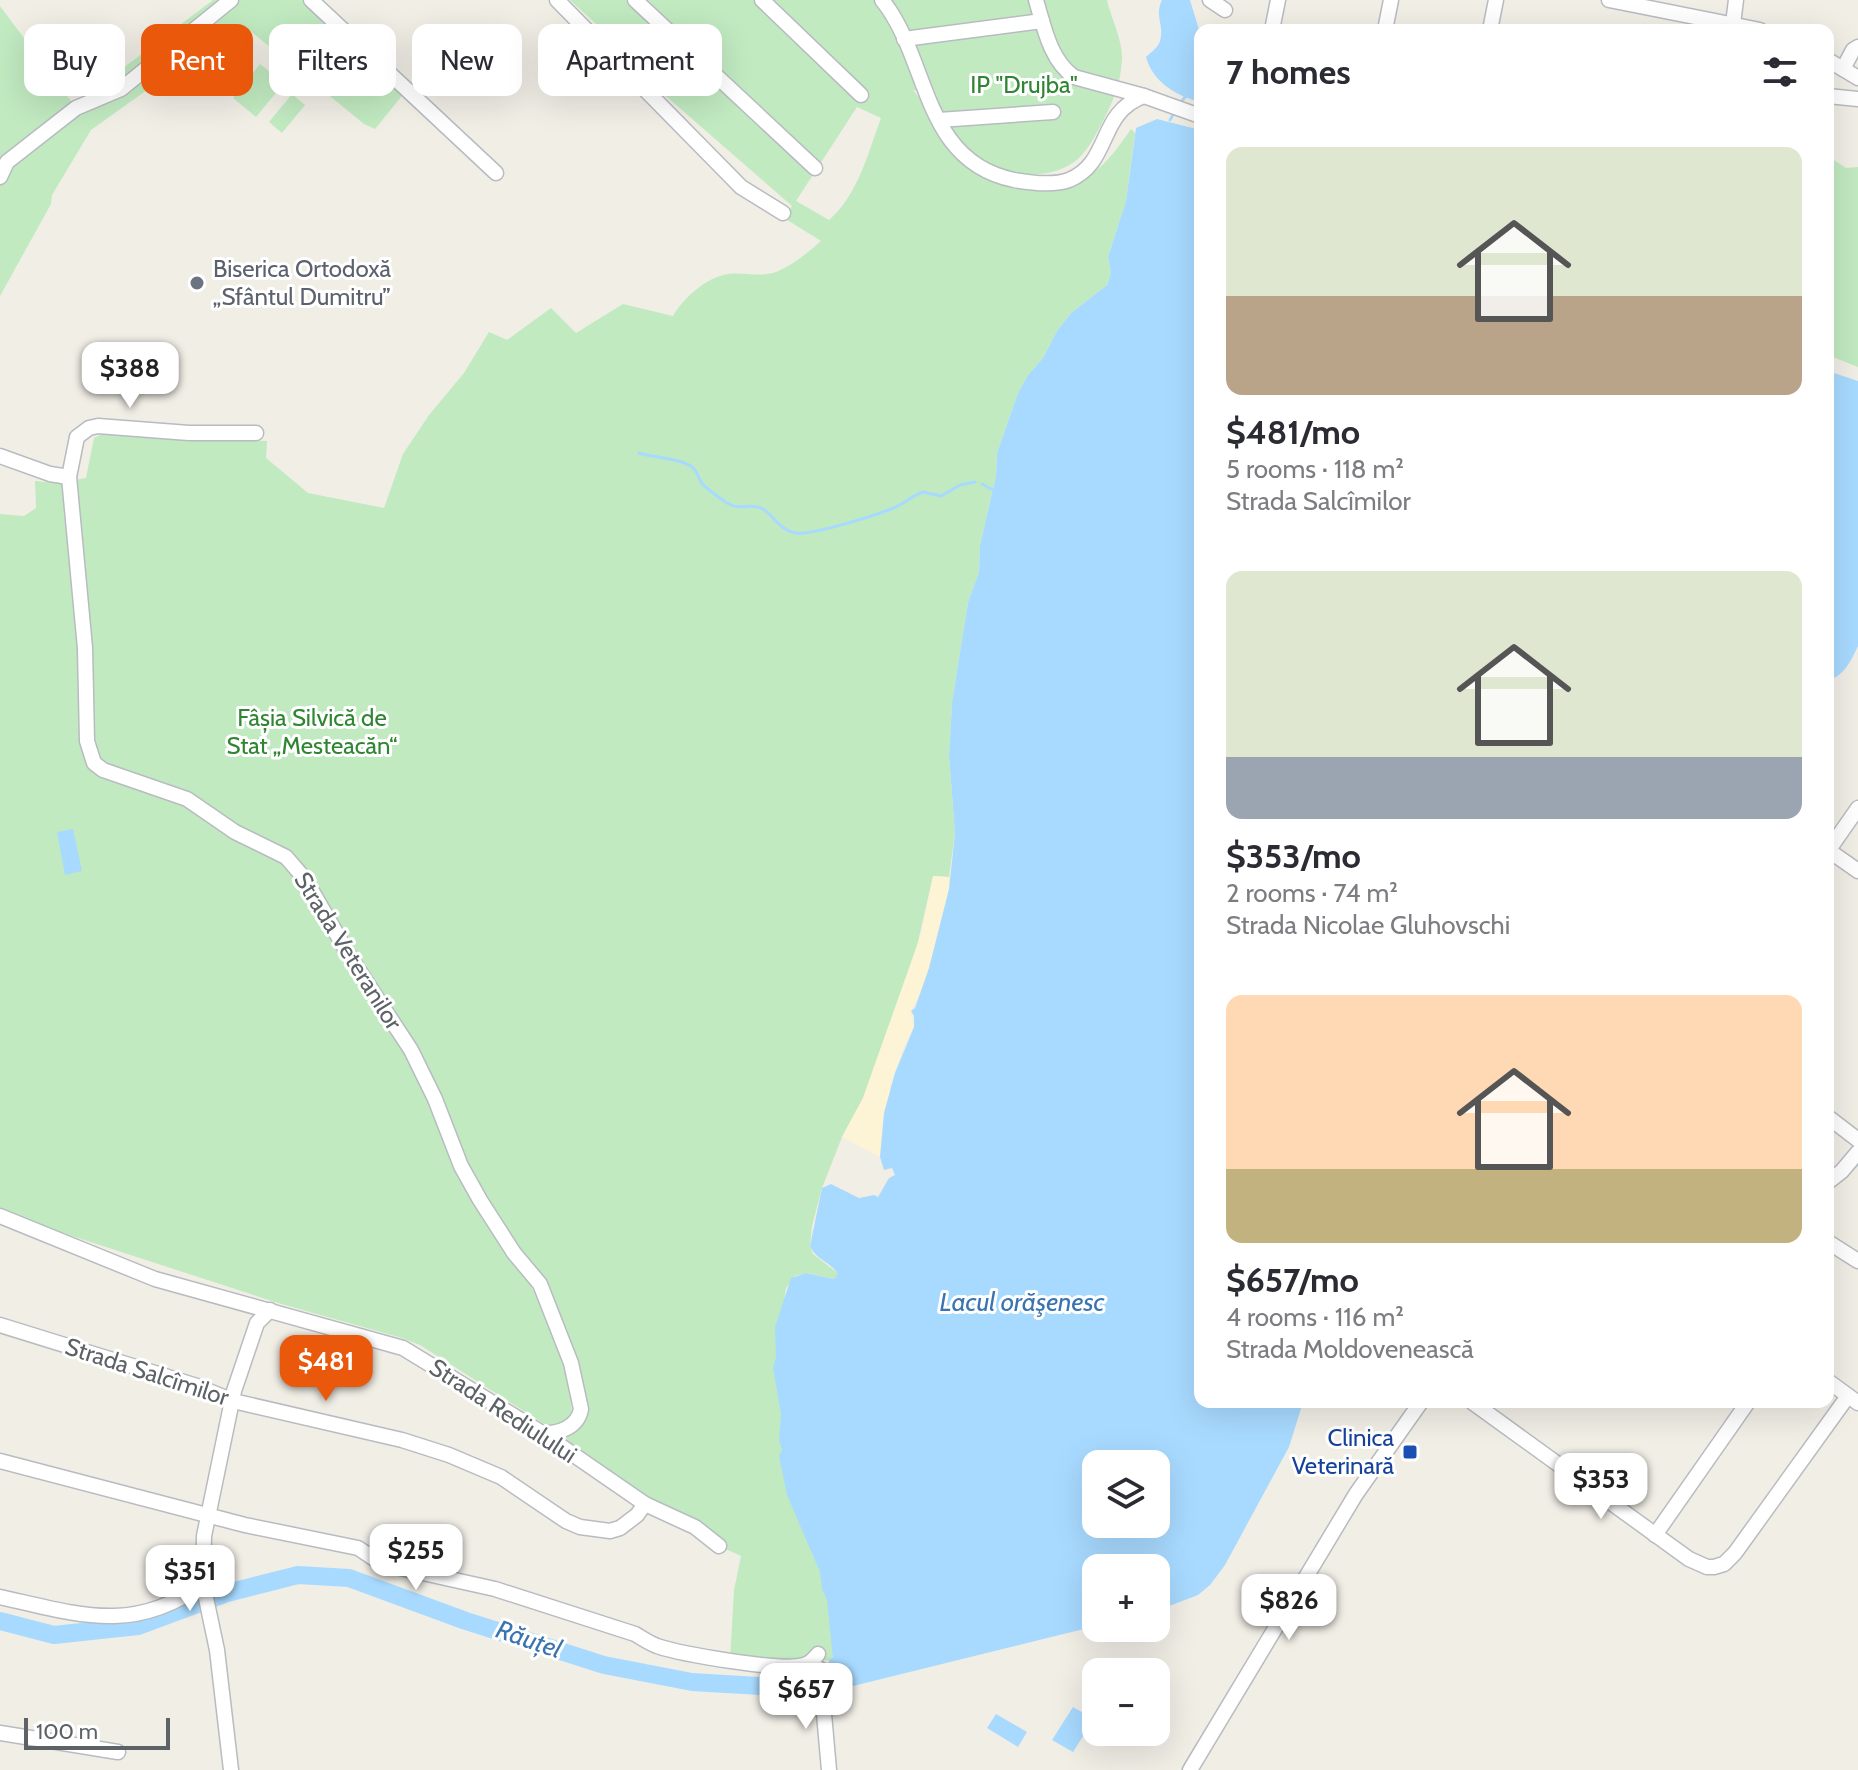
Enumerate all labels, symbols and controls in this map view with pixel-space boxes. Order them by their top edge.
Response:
chip: Buy [24,24,125,96]
chip: Rent [141,24,253,96]
chip: Filters [269,24,396,96]
chip: New [412,24,522,96]
chip: Apartment [538,24,722,96]
icon: filters [1758,50,1802,94]
text: 7 homes [1226,51,1351,93]
park label: IP "Drujba" [970,70,1078,99]
icon: home [1442,199,1586,343]
place label: Biserica Ortodoxă „Sfântul Dumitru” [213,254,391,311]
marker: Biserica Ortodoxă „Sfântul Dumitru” [188,274,206,292]
pin: $388 [83,342,177,410]
text: $388 [100,352,160,384]
text: $481/mo [1226,411,1360,453]
text: 5 rooms · 118 m² [1226,453,1404,485]
text: Strada Salcîmilor [1226,485,1411,517]
icon: home [1442,623,1586,767]
park label: Fâșia Silvică de Stat „Mesteacăn“ [227,703,397,760]
text: $353/mo [1226,835,1361,877]
street label: Strada Veteranilor [288,867,409,1035]
text: 2 rooms · 74 m² [1226,877,1398,909]
text: Strada Nicolae Gluhovschi [1226,909,1510,941]
icon: home [1442,1047,1586,1191]
text: $657/mo [1226,1259,1359,1301]
water label: Lacul orăşenesc [940,1286,1105,1318]
text: 4 rooms · 116 m² [1226,1301,1404,1333]
street label: Strada Salcîmilor [62,1331,233,1412]
text: Strada Moldovenească [1226,1333,1474,1365]
pin: $481 [279,1335,373,1403]
text: $481 [298,1345,354,1377]
street label: Strada Rediulului [424,1352,582,1469]
place label: Clinica Veterinară [1292,1423,1394,1480]
marker: Clinica Veterinară [1401,1443,1419,1461]
map controls [1082,1450,1170,1746]
button: layers [1082,1450,1170,1538]
pin: $353 [1554,1453,1648,1521]
text: $353 [1572,1463,1630,1495]
pin: $255 [369,1524,463,1592]
text: $255 [388,1534,444,1566]
pin: $351 [143,1545,237,1613]
button: + [1082,1554,1170,1642]
text: $351 [164,1555,216,1587]
pin: $826 [1242,1574,1336,1642]
text: $826 [1259,1584,1319,1616]
water label: Răuțel [492,1613,566,1665]
button: − [1082,1658,1170,1746]
pin: $657 [759,1663,853,1731]
text: $657 [778,1673,834,1705]
scale bar [24,1714,170,1750]
text: 100 m [36,1718,98,1745]

